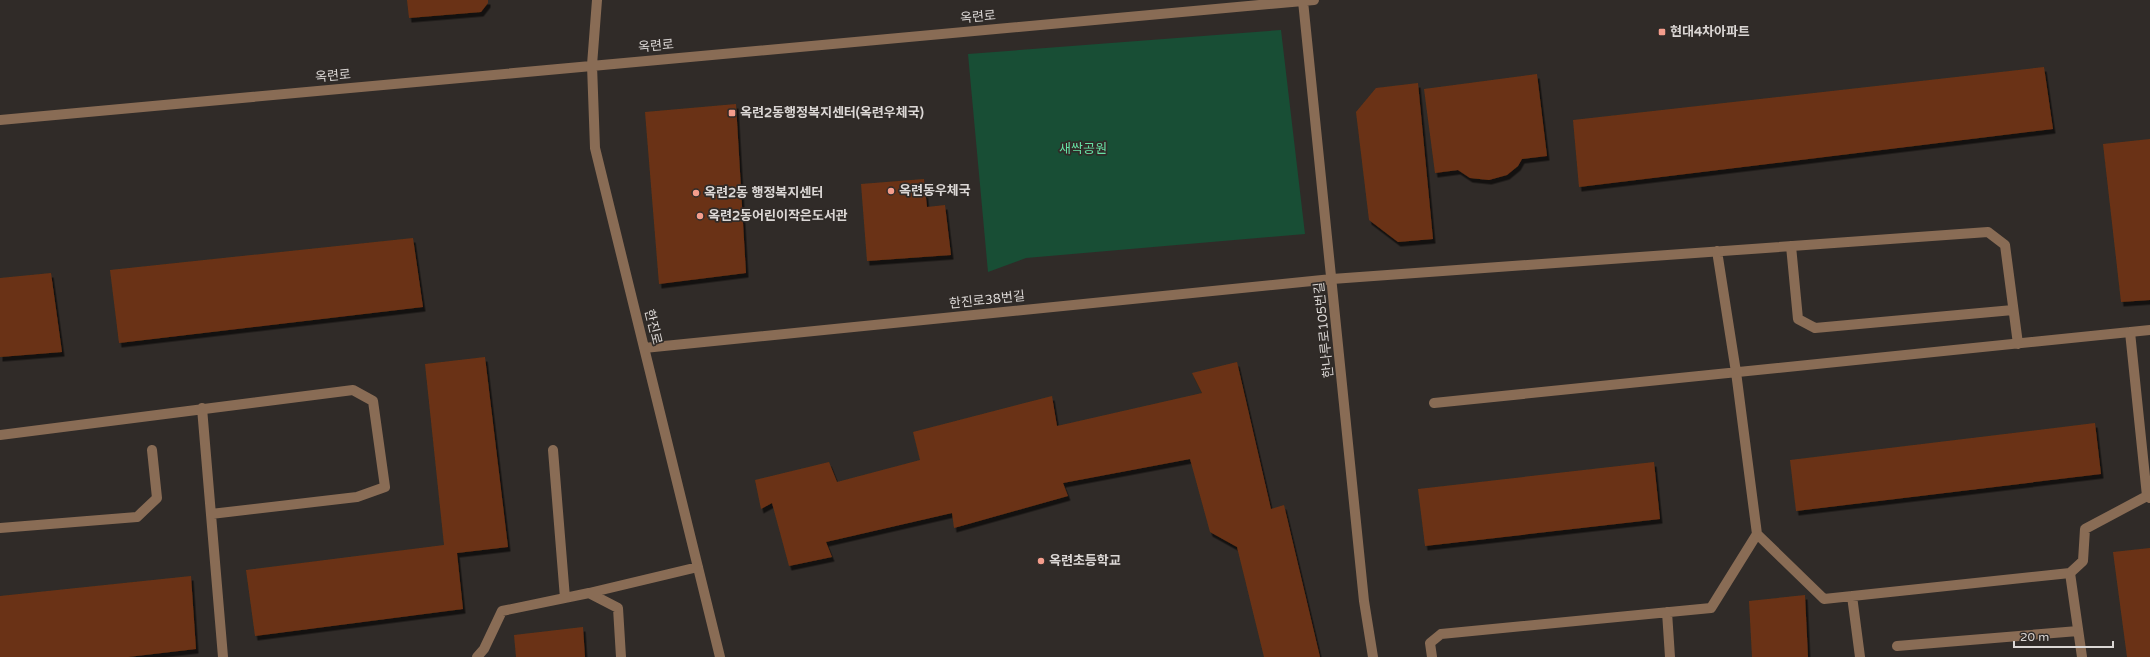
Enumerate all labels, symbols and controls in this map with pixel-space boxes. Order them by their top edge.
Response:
street label: 옥련로 [959,7,997,27]
place label: 현대4차아파트 [1670,24,1750,40]
marker: 현대4차아파트 [1657,27,1667,37]
street label: 옥련로 [637,36,675,56]
street label: 옥련로 [314,66,352,86]
place label: 옥련2동행정복지센터(옥련우체국) [740,105,924,121]
marker: 옥련2동행정복지센터(옥련우체국) [727,108,737,118]
park label: 새싹공원 [1059,141,1107,157]
place label: 옥련동우체국 [899,183,971,199]
place label: 옥련2동 행정복지센터 [704,185,823,201]
marker: 옥련동우체국 [886,186,896,196]
marker: 옥련2동 행정복지센터 [691,188,701,198]
place label: 옥련2동어린이작은도서관 [708,208,848,224]
marker: 옥련2동어린이작은도서관 [695,211,705,221]
street label: 한나루로105번길 [1311,281,1337,379]
street label: 한진로38번길 [948,288,1026,312]
street label: 한진로 [641,308,665,346]
place label: 옥련초등학교 [1049,553,1121,569]
marker: 옥련초등학교 [1036,556,1046,566]
scale bar [2014,623,2113,649]
text: 20 m [2020,630,2049,644]

